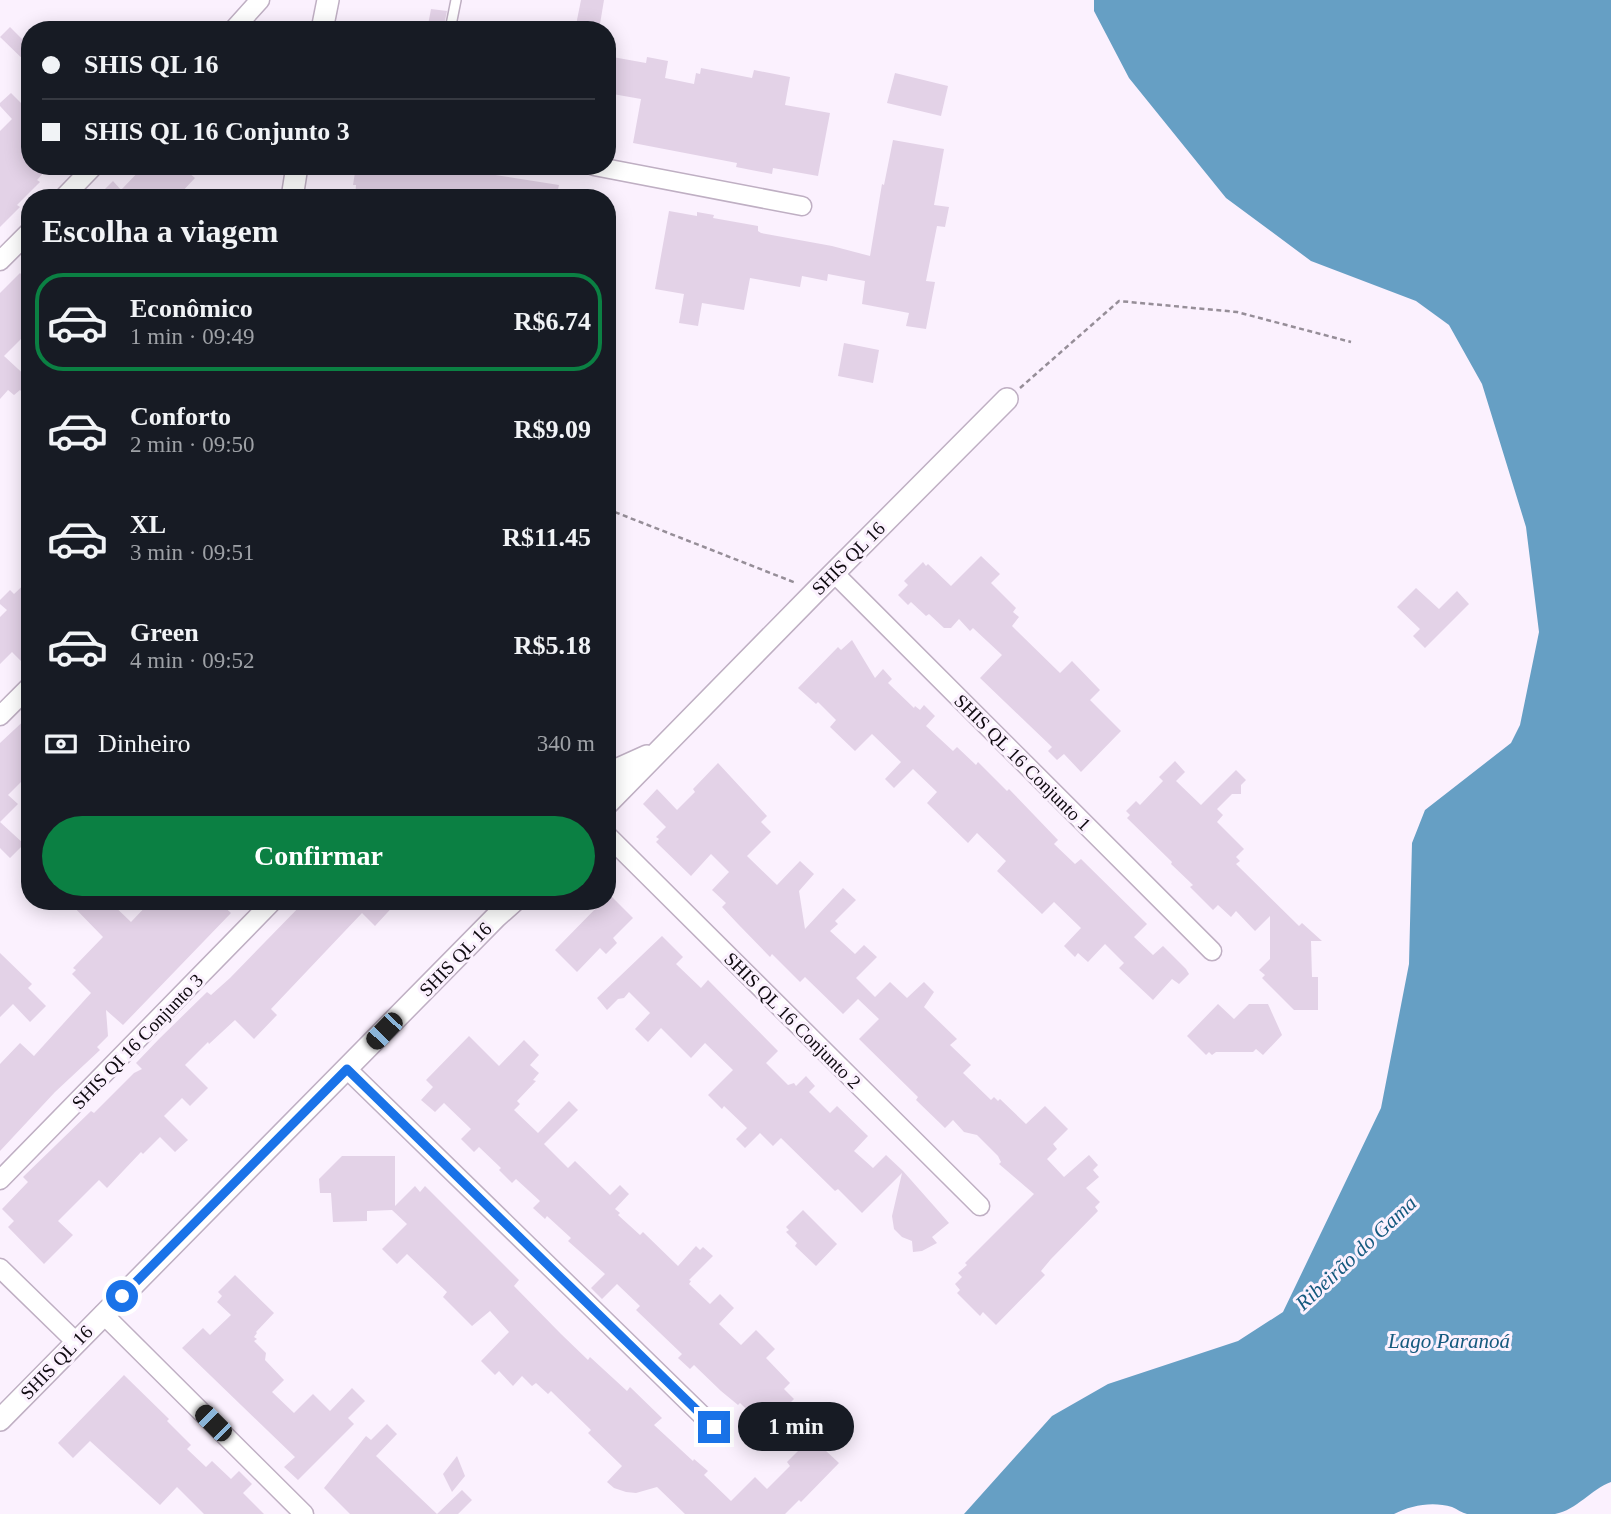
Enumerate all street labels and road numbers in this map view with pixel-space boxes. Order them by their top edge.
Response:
street label: SHIS QL 16 [808,518,889,599]
street label: SHIS QL 16 Conjunto 1 [950,690,1095,835]
street label: SHIS QL 16 [415,918,496,1001]
street label: SHIS QL 16 Conjunto 2 [720,948,865,1093]
street label: SHIS QI 16 Conjunto 3 [67,970,207,1113]
street label: SHIS QL 16 [16,1321,97,1404]

